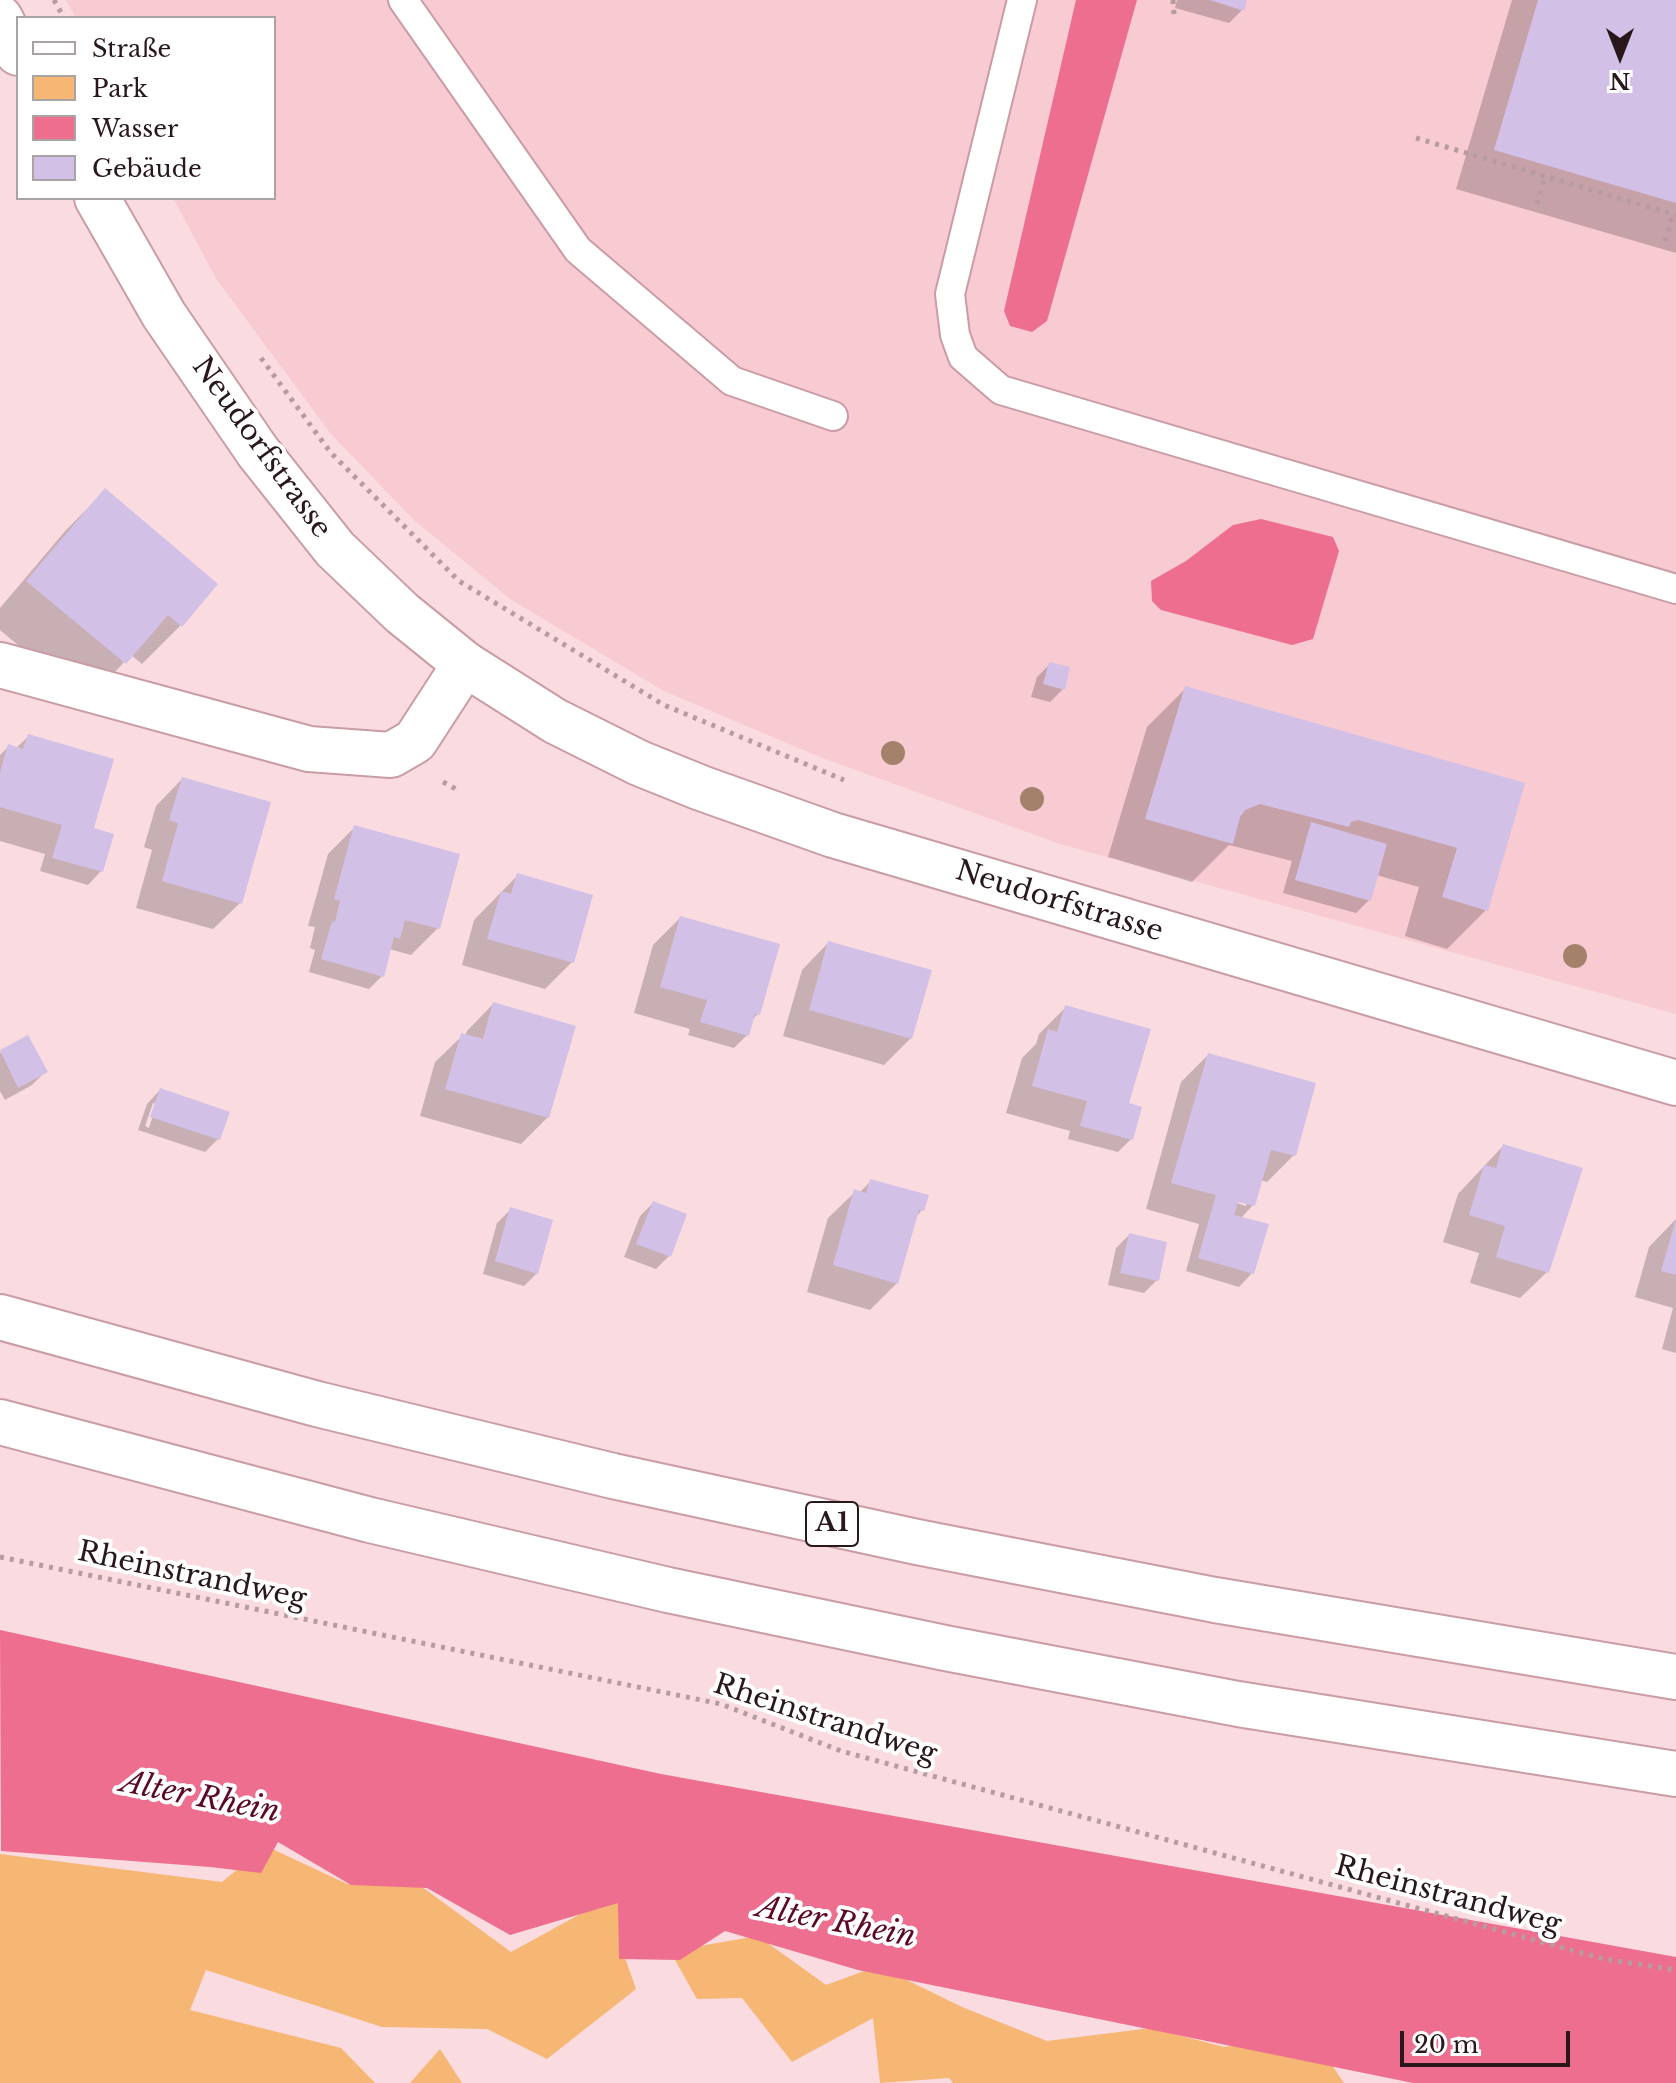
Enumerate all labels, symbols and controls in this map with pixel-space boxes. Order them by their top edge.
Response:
legend [16,16,276,200]
north arrow [1580,16,1660,96]
text: Straße [92,34,171,63]
text: N [1610,67,1630,94]
text: Park [92,74,148,103]
text: Wasser [92,114,178,143]
text: Gebäude [92,154,202,183]
street label: Neudorfstrasse [184,351,338,545]
street label: Neudorfstrasse [951,855,1167,949]
road number: A1 [806,1502,858,1546]
street label: Rheinstrandweg [75,1535,309,1617]
street label: Rheinstrandweg [709,1668,941,1772]
water label: Alter Rhein [118,1765,282,1831]
street label: Rheinstrandweg [1331,1850,1565,1942]
water label: Alter Rhein [754,1890,918,1956]
scale bar [1404,2015,1574,2065]
text: 20 m [1414,2030,1479,2059]

